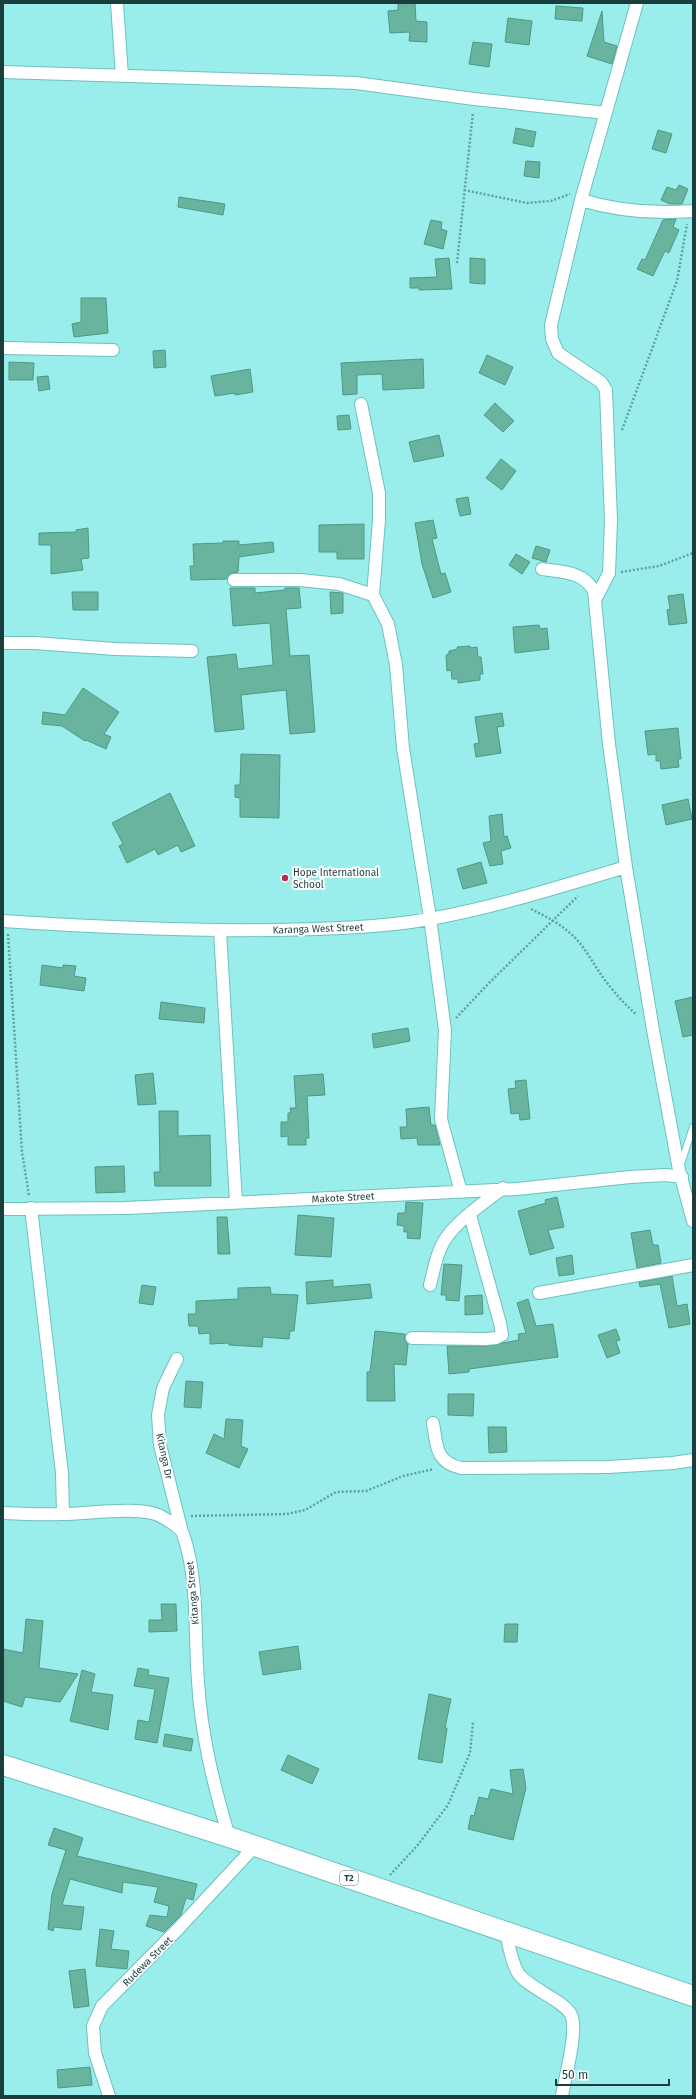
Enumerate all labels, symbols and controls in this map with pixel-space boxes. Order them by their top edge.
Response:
place label: Hope International School [293,867,379,891]
marker: Hope International School [280,873,290,883]
street label: Karanga West Street [272,921,364,937]
street label: Makote Street [311,1190,375,1206]
street label: Kitanga Dr [153,1432,175,1481]
street label: Kitanga Street [184,1560,202,1625]
road number: T2 [340,1871,358,1885]
street label: Rudewa Street [120,1934,175,1989]
scale bar [556,2061,669,2087]
text: 50 m [562,2068,588,2082]

